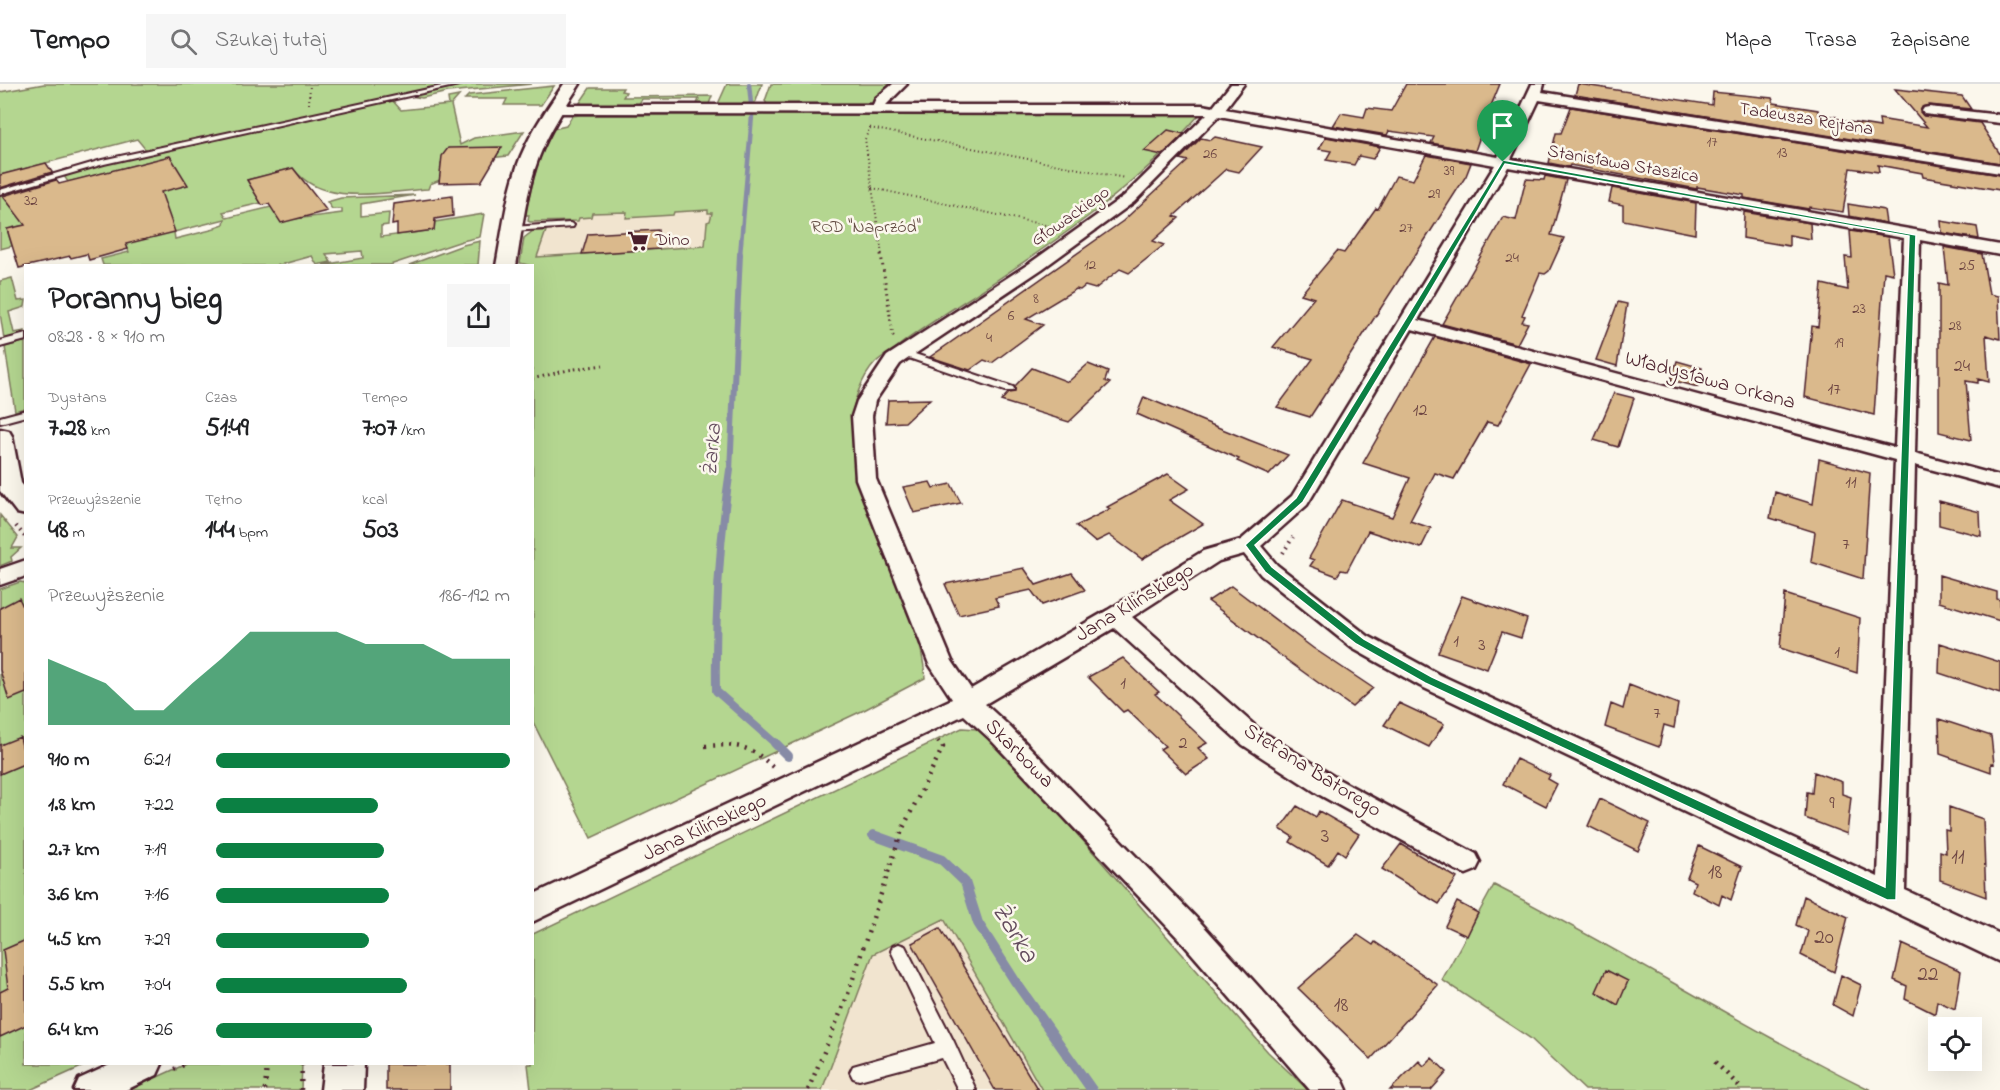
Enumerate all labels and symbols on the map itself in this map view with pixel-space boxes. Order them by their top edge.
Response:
street label: Tadeusza Rejtana [1737,97,1875,143]
pin [1477,100,1528,162]
house number: 17 [1707,131,1717,153]
street label: Stanisława Staszica [1545,139,1701,191]
house number: 13 [1777,142,1787,164]
house number: 26 [1203,143,1217,165]
house number: 39 [1444,160,1455,182]
street label: Głowackiego [1026,180,1116,255]
house number: 29 [1428,183,1440,205]
house number: 32 [24,190,38,212]
park label: ROD "Naprzód" [811,215,921,241]
house number: 27 [1399,217,1413,239]
place label: Dino [654,228,690,254]
supermarket icon: Dino [626,229,650,253]
house number: 24 [1505,247,1519,269]
house number: 12 [1084,254,1097,276]
house number: 25 [1959,255,1975,277]
house number: 8 [1033,288,1039,310]
house number: 23 [1852,298,1866,320]
house number: 6 [1008,305,1015,327]
house number: 28 [1948,315,1962,337]
house number: 4 [986,327,992,349]
house number: 19 [1834,332,1844,354]
street label: Władysława Orkana [1621,344,1799,420]
house number: 24 [1954,354,1971,380]
house number: 17 [1827,377,1841,403]
house number: 12 [1413,398,1427,424]
water label: Żarka [695,421,731,478]
house number: 11 [1845,470,1857,496]
house number: 7 [1842,532,1850,558]
street label: Jana Kilińskiego [1070,556,1201,652]
house number: 1 [1453,629,1459,655]
house number: 3 [1478,633,1486,659]
house number: 1 [1834,640,1840,666]
house number: 1 [1120,671,1126,697]
house number: 7 [1653,701,1661,727]
street label: Skarbowa [977,712,1061,796]
street label: Stefana Batorego [1236,716,1387,827]
house number: 2 [1179,731,1188,757]
street label: Jana Kilińskiego [638,786,773,872]
house number: 9 [1829,791,1835,817]
house number: 3 [1321,822,1329,852]
house number: 11 [1951,843,1965,873]
house number: 18 [1708,858,1722,888]
water label: Żarka [981,895,1048,971]
house number: 20 [1814,923,1834,953]
house number: 22 [1918,960,1938,990]
house number: 18 [1334,991,1348,1021]

